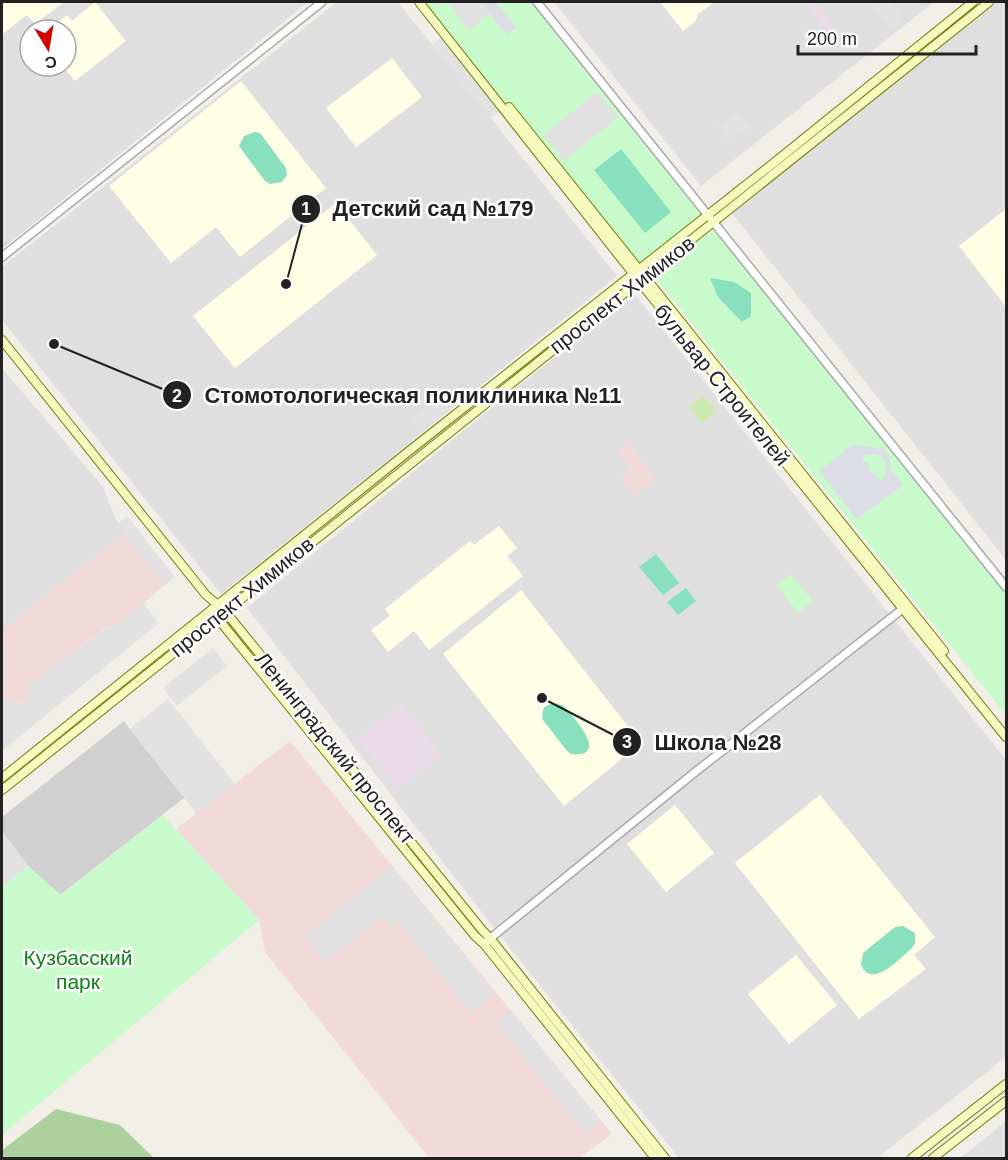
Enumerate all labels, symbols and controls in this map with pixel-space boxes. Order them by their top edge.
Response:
north arrow [18,18,78,78]
scale bar [798,18,976,56]
text: 200 m [807,29,857,49]
text: С [43,53,58,72]
callout: Детский сад №179 [291,189,546,229]
text: Детский сад №179 [333,196,533,221]
text: 1 [301,199,311,219]
street label: проспект Химиков [545,231,699,358]
street label: бульвар Строителей [650,299,795,470]
callout: Стомотологическая поликлиника №11 [162,375,634,415]
text: Стомотологическая поликлиника №11 [204,383,622,408]
text: 2 [172,386,182,406]
street label: проспект Химиков [166,532,318,661]
street label: Ленинградский проспект [251,647,420,848]
callout: Школа №28 [612,722,793,762]
text: Школа №28 [654,730,782,755]
text: 3 [622,732,632,752]
park label: Кузбасский парк [24,946,133,993]

